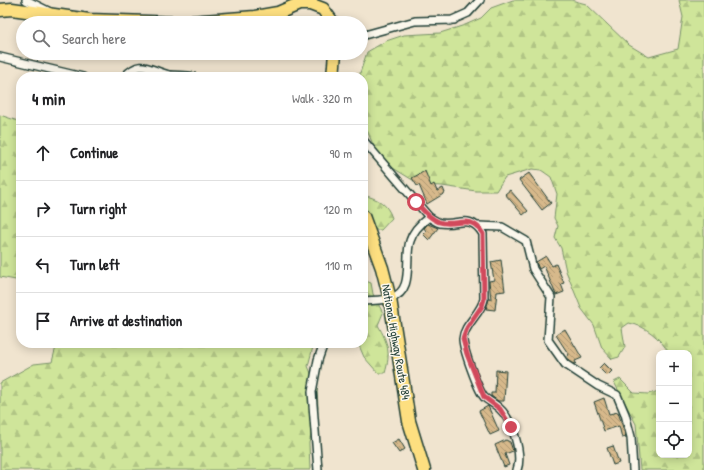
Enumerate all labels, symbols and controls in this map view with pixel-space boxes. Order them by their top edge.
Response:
search box [16,16,368,60]
icon: search [30,27,52,49]
text: Search here [62,28,126,49]
text: 4 min [32,87,65,110]
text: Walk · 320 m [292,89,352,107]
icon: ahead [32,142,54,164]
text: Continue [70,142,118,163]
text: 90 m [330,144,352,162]
route start [407,193,425,211]
icon: right [32,198,54,220]
text: Turn right [70,198,126,219]
text: 120 m [324,200,352,218]
icon: left [32,254,54,276]
text: Turn left [70,254,120,275]
text: 110 m [325,256,352,274]
street label: National Highway Route 484 [378,283,415,401]
icon: arrive [32,310,54,332]
text: Arrive at destination [70,310,182,331]
map controls [656,350,692,458]
button: + [656,350,692,386]
button: − [656,386,692,422]
route end [502,418,520,436]
button: locate [656,422,692,458]

